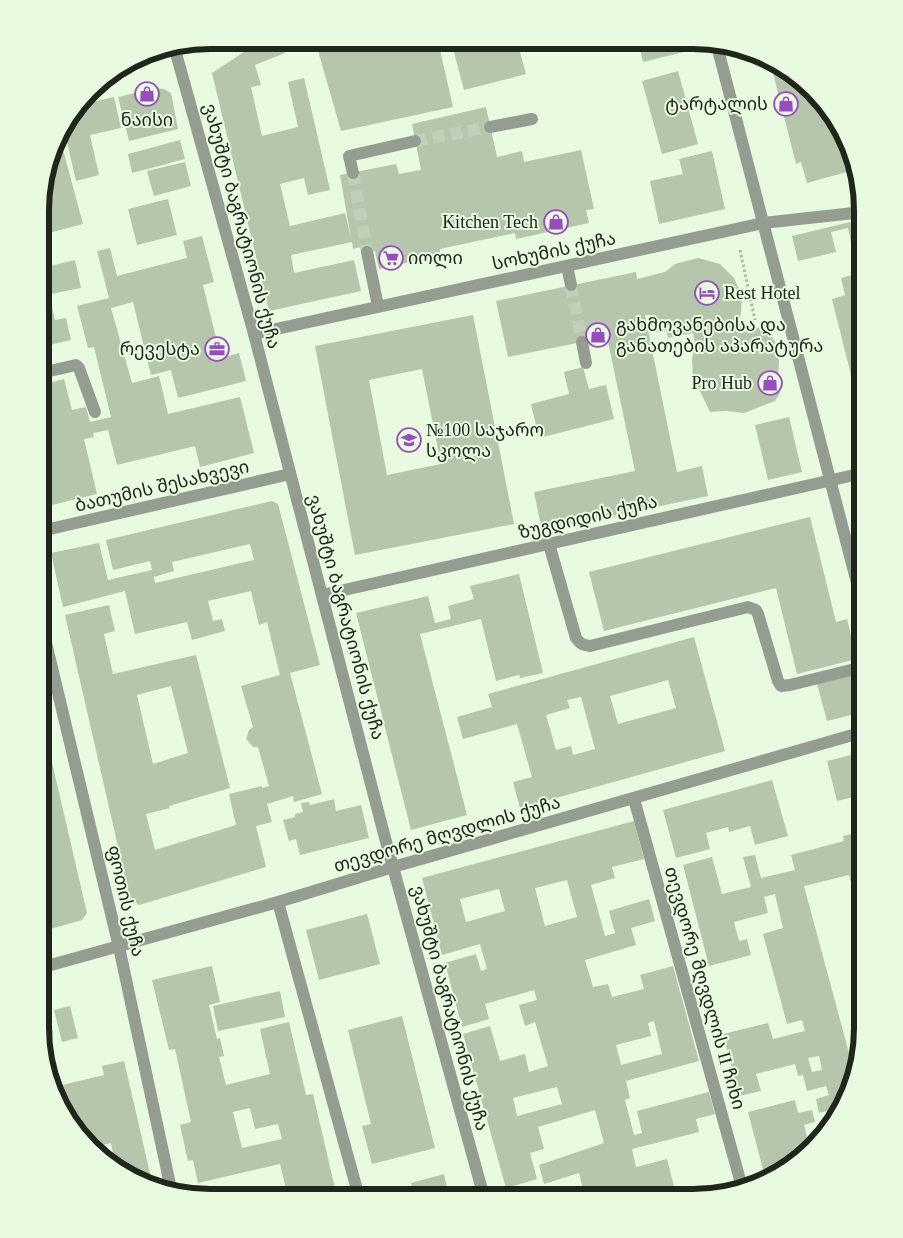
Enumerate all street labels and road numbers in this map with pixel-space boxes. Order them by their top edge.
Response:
street label: ვახუშტი ბაგრატიონის ქუჩა [199,101,284,351]
street label: სოხუმის ქუჩა [490,228,618,275]
street label: ბათუმის შესახვევი [73,456,251,517]
street label: ზუგდიდის ქუჩა [517,491,660,544]
street label: ვახუშტი ბაგრატიონის ქუჩა [303,492,388,742]
street label: თევდორე მღვდლის ქუჩა [331,792,563,877]
street label: ფოთის ქუჩა [103,843,149,959]
street label: თევდორე მღვდლის II ჩიხი [660,864,749,1112]
street label: ვახუშტი ბაგრატიონის ქუჩა [407,883,492,1133]

